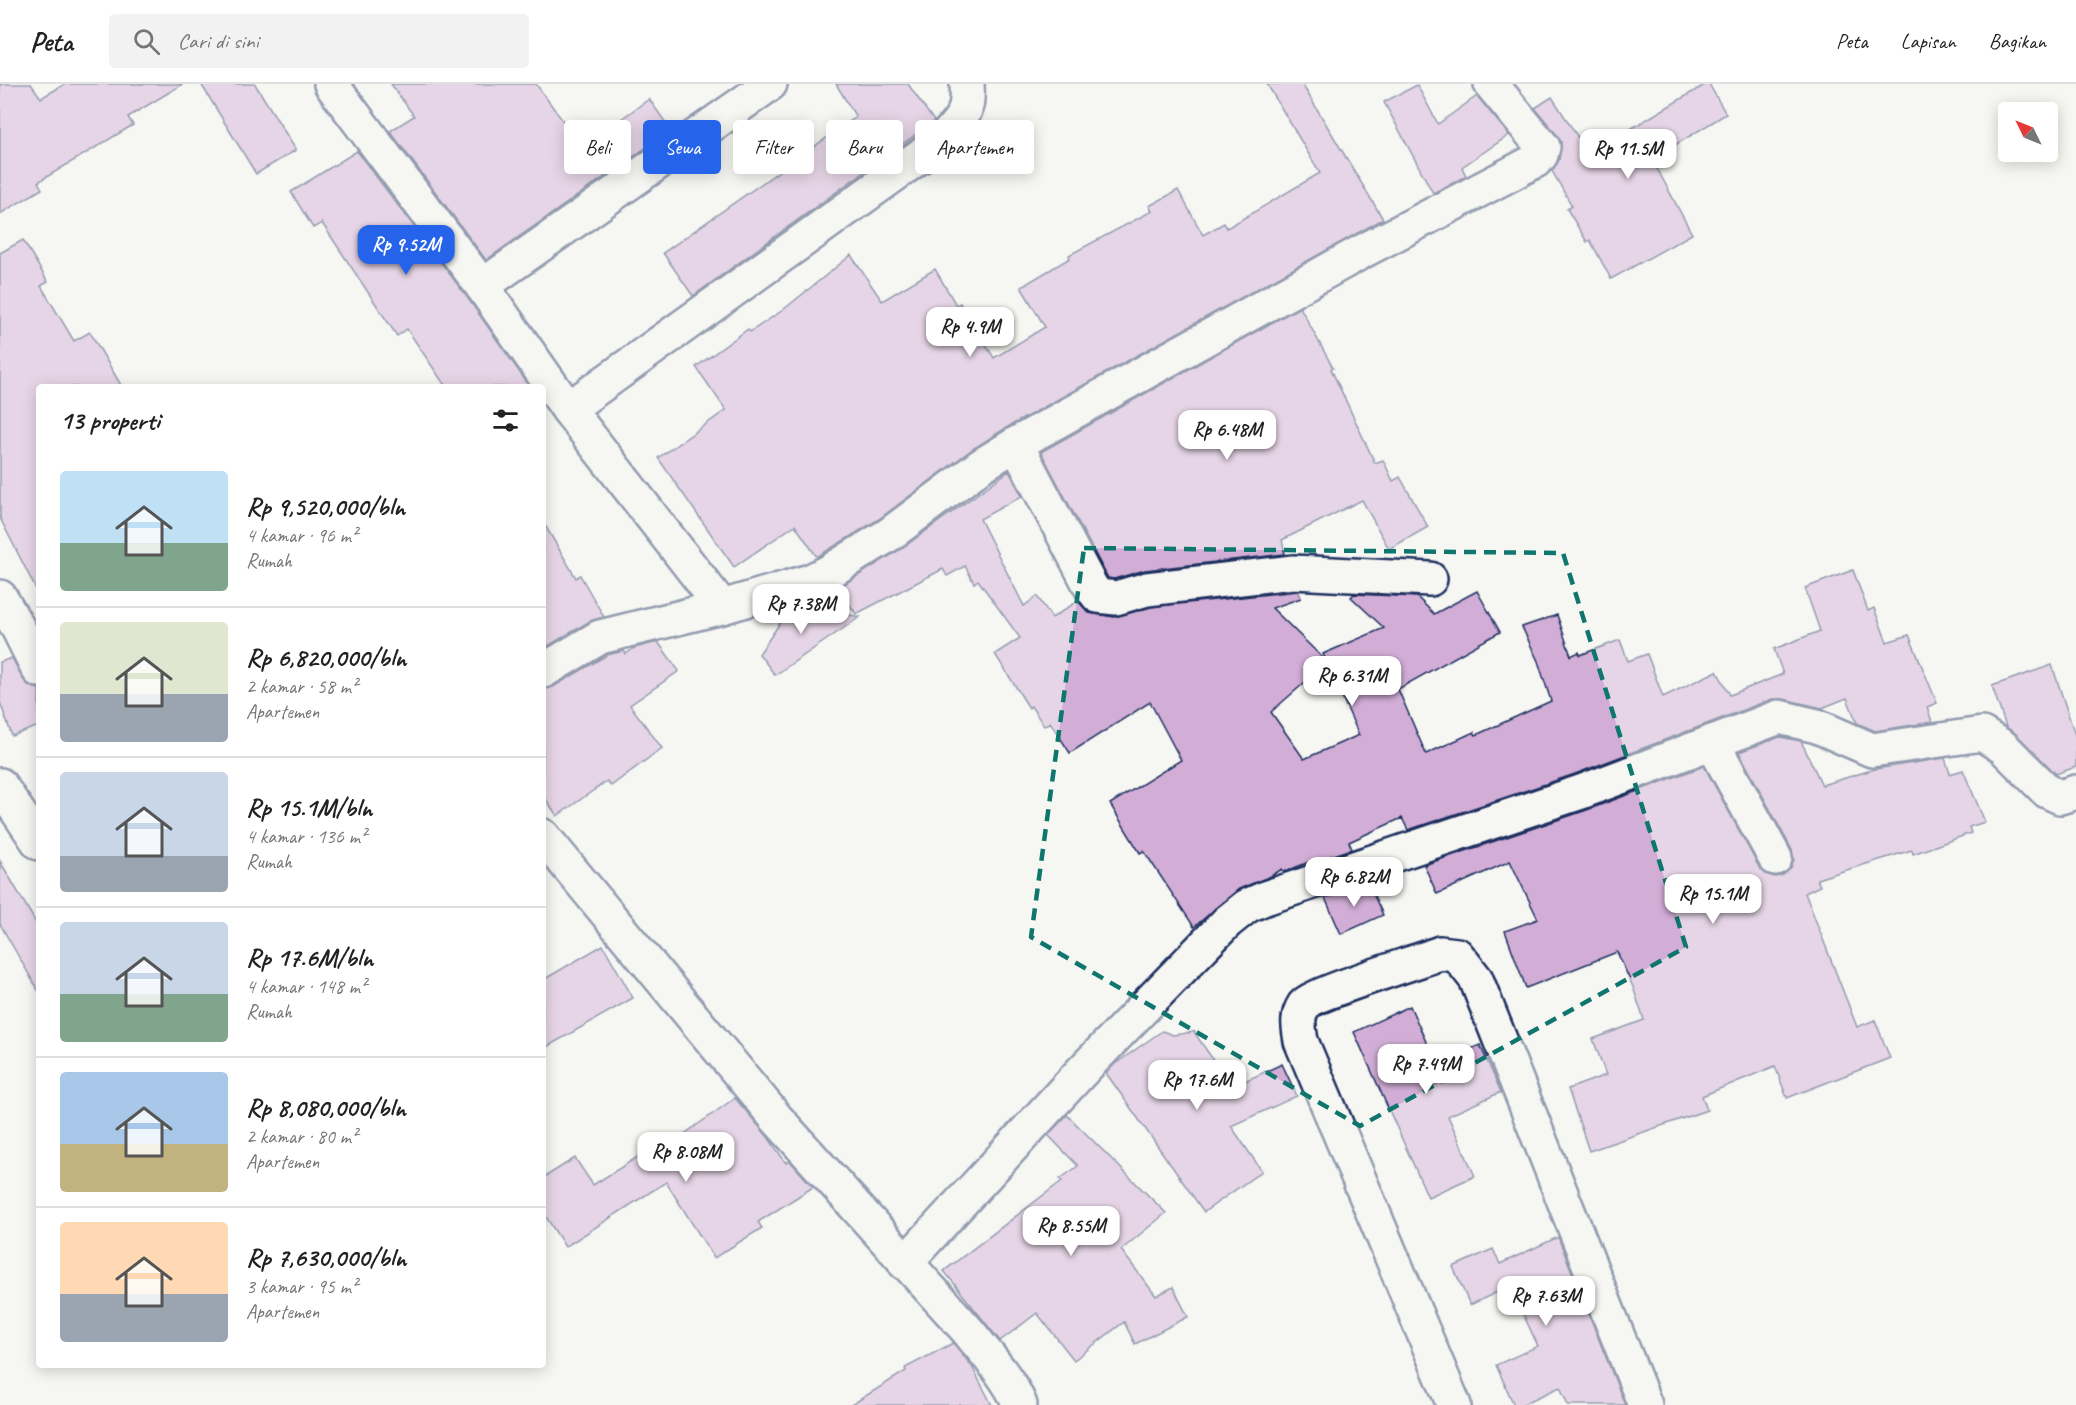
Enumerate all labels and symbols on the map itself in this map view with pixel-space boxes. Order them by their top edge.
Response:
north arrow [1998,102,2058,162]
pin: Rp 11.5M [1566,129,1690,180]
pin: Rp 9.52M [344,225,468,276]
pin: Rp 4.9M [915,307,1025,358]
pin: Rp 6.48M [1165,410,1289,461]
pin: Rp 7.38M [739,584,863,635]
pin: Rp 6.31M [1290,656,1414,707]
pin: Rp 6.82M [1292,857,1416,908]
pin: Rp 15.1M [1651,874,1775,925]
pin: Rp 7.49M [1364,1044,1488,1095]
pin: Rp 17.6M [1135,1060,1259,1111]
pin: Rp 8.08M [624,1132,748,1183]
pin: Rp 8.55M [1009,1206,1133,1257]
pin: Rp 7.63M [1484,1276,1608,1327]

